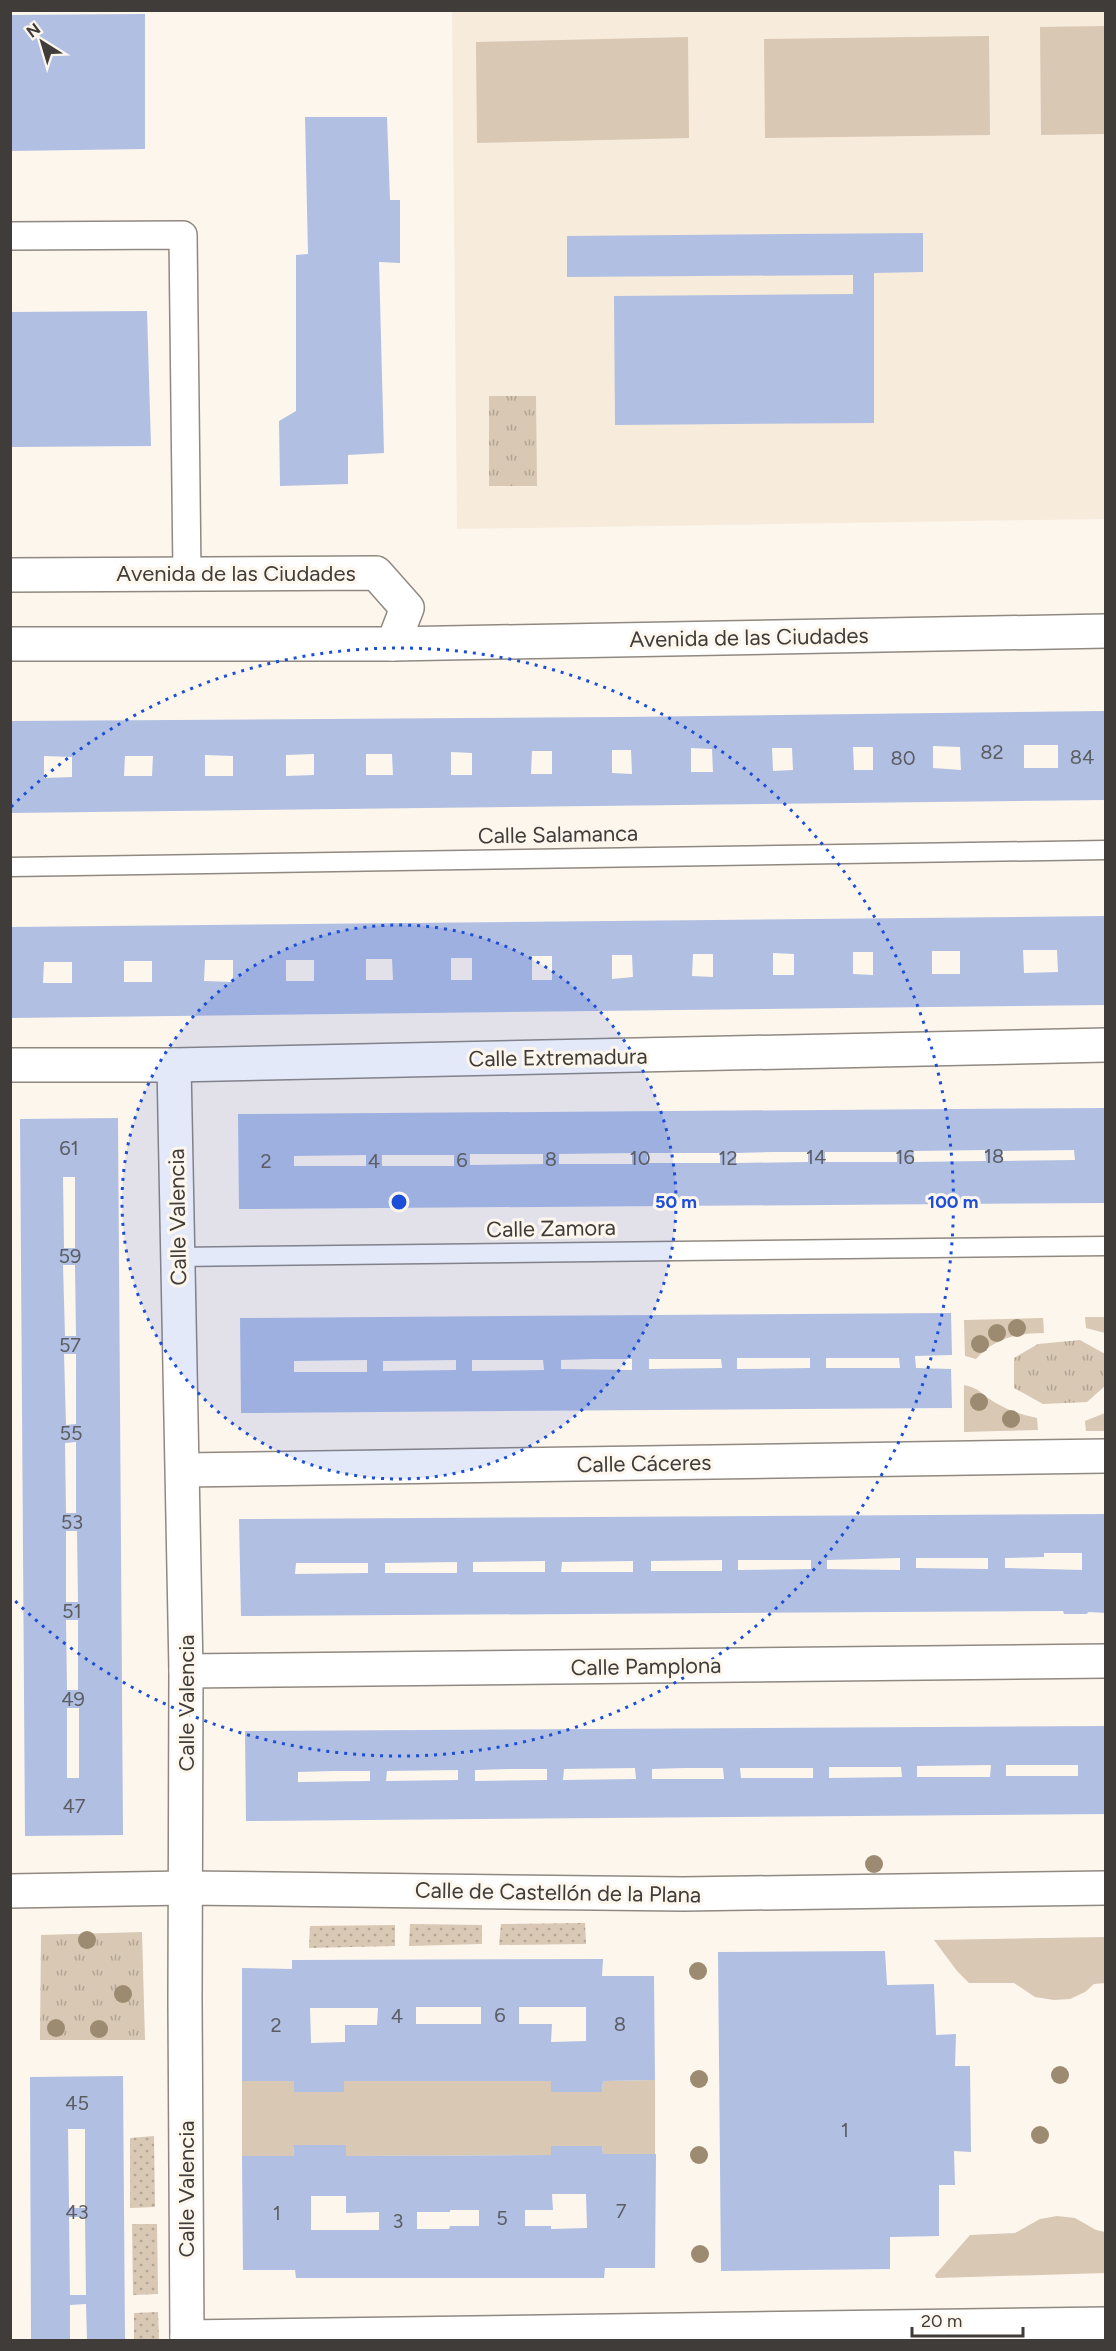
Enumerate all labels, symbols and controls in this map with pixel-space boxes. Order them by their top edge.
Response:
north arrow [12,12,72,72]
text: N [23,19,44,42]
street label: Avenida de las Ciudades [116,560,356,587]
street label: Avenida de las Ciudades [629,622,869,653]
house number: 82 [980,740,1004,764]
house number: 84 [1070,745,1094,769]
house number: 80 [890,746,916,770]
street label: Calle Salamanca [478,820,638,849]
street label: Calle Extremadura [468,1042,648,1073]
house number: 61 [59,1136,79,1160]
house number: 18 [984,1144,1004,1168]
house number: 14 [806,1145,826,1169]
house number: 16 [895,1145,915,1169]
house number: 10 [629,1146,651,1170]
house number: 12 [718,1146,738,1170]
house number: 8 [545,1147,557,1171]
street label: Calle Valencia [163,1148,192,1286]
house number: 6 [456,1148,468,1172]
house number: 2 [260,1149,272,1173]
house number: 4 [368,1149,380,1173]
text: 50 m [655,1191,697,1213]
text: 100 m [928,1191,978,1213]
centre of rings [389,1192,409,1212]
street label: Calle Zamora [486,1214,616,1243]
house number: 59 [59,1244,81,1268]
house number: 57 [59,1333,81,1357]
house number: 55 [60,1421,83,1445]
street label: Calle Cáceres [576,1449,712,1478]
house number: 53 [61,1510,83,1534]
house number: 51 [62,1599,82,1623]
street label: Calle Valencia [173,1634,200,1772]
street label: Calle Pamplona [570,1652,722,1681]
house number: 49 [61,1687,85,1711]
house number: 47 [62,1794,86,1818]
street label: Calle de Castellón de la Plana [415,1877,701,1908]
house number: 6 [494,2003,506,2027]
house number: 4 [391,2004,403,2028]
house number: 8 [614,2012,626,2036]
house number: 2 [270,2013,282,2037]
house number: 45 [65,2091,89,2115]
house number: 1 [841,2118,849,2142]
street label: Calle Valencia [173,2120,200,2258]
house number: 7 [616,2199,627,2223]
house number: 43 [65,2200,89,2224]
house number: 1 [273,2201,281,2225]
house number: 5 [496,2206,508,2230]
house number: 3 [393,2209,403,2233]
scale bar [912,2300,1023,2338]
text: 20 m [921,2310,962,2332]

